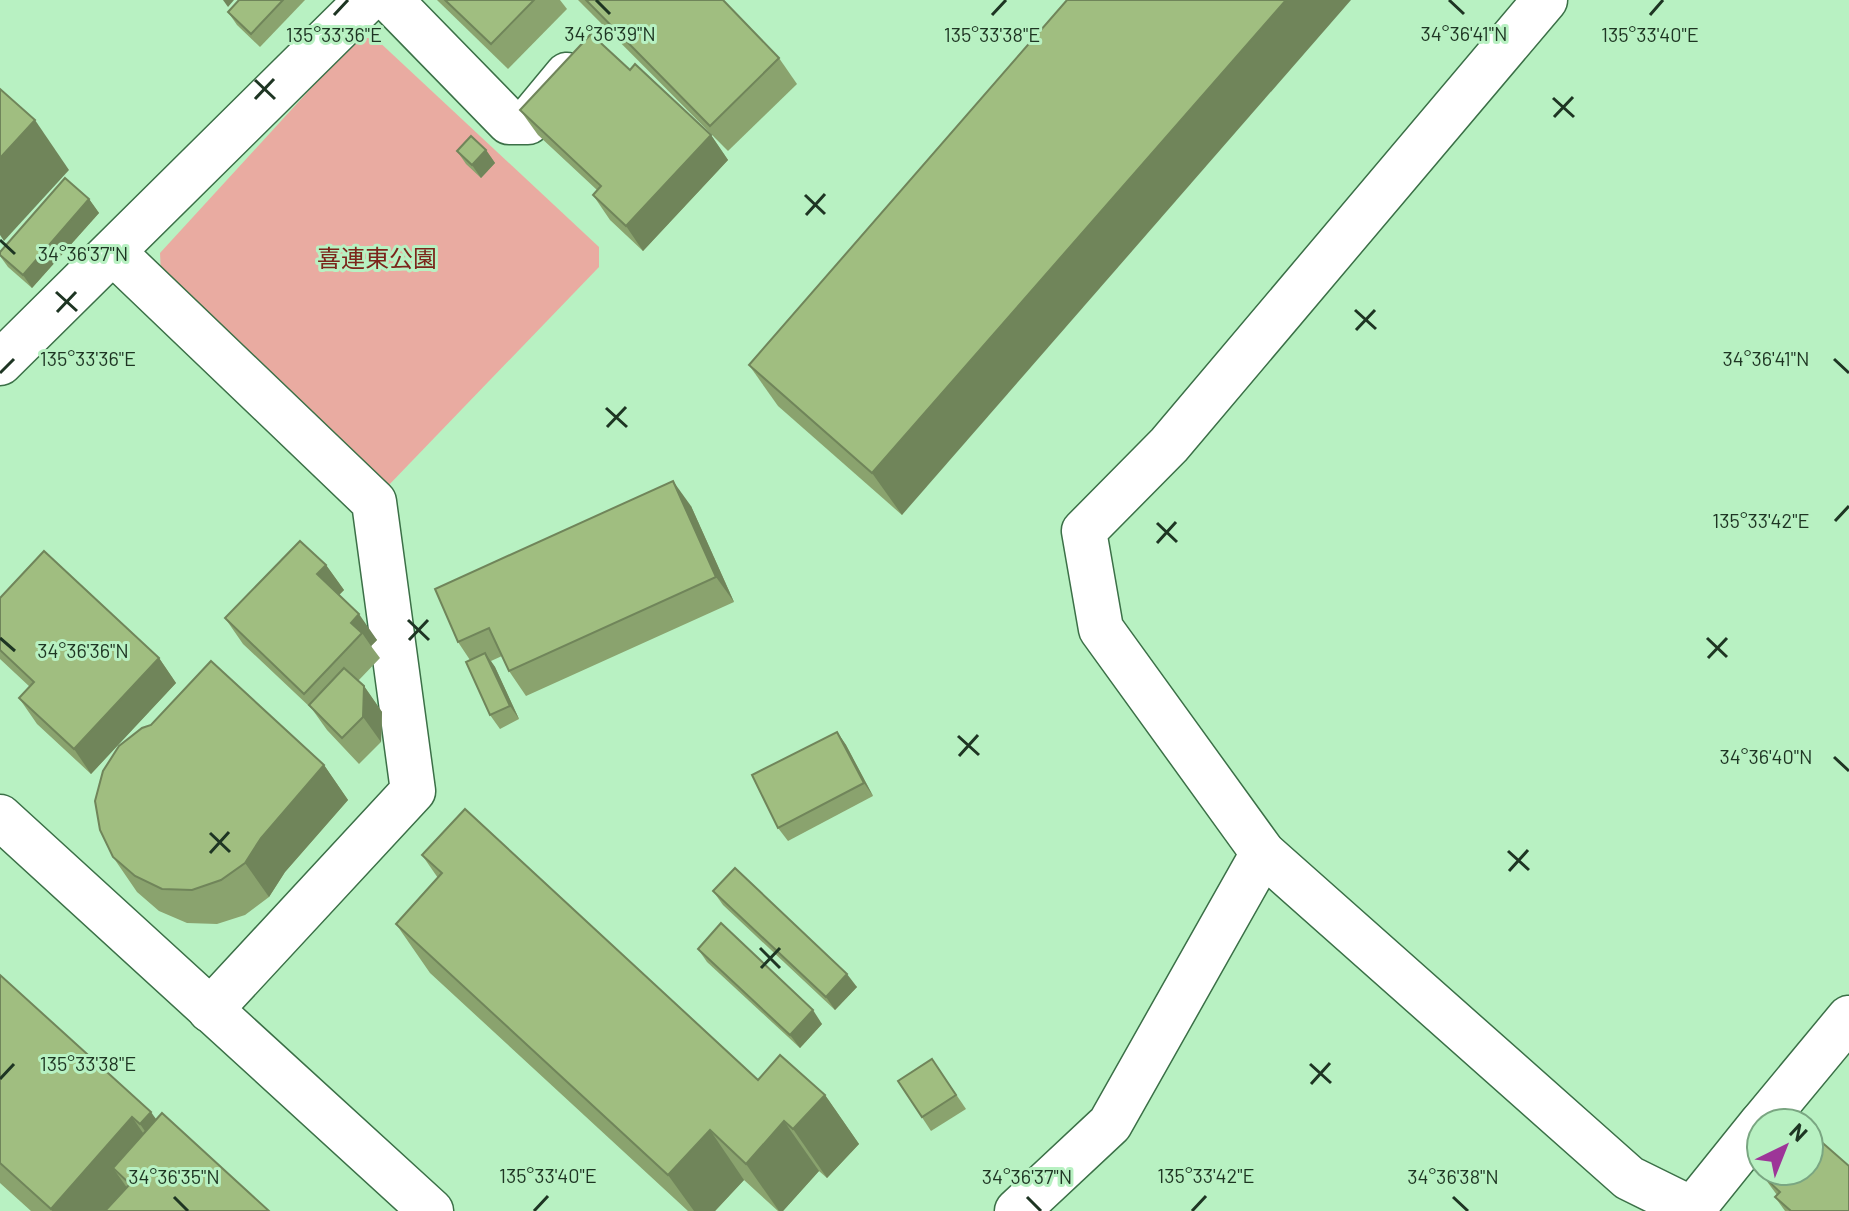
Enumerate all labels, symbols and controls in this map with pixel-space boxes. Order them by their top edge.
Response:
text: 34°36'39"N [564,21,656,45]
text: 34°36'41"N [1421,21,1507,45]
text: 135°33'36"E [286,22,382,46]
text: 135°33'38"E [944,22,1040,46]
text: 135°33'40"E [1601,22,1699,46]
text: 34°36'37"N [38,241,128,265]
park label: 喜連東公園 [317,243,437,272]
text: 135°33'36"E [40,346,136,370]
text: 34°36'41"N [1723,346,1809,370]
text: 135°33'42"E [1712,508,1810,532]
text: 34°36'36"N [37,638,129,662]
text: 34°36'40"N [1719,744,1813,768]
text: 135°33'38"E [40,1051,136,1075]
north arrow [1745,1107,1825,1187]
text: N [1785,1117,1814,1146]
text: 135°33'40"E [499,1163,597,1187]
text: 135°33'42"E [1157,1163,1255,1187]
text: 34°36'35"N [128,1164,220,1188]
text: 34°36'37"N [982,1164,1072,1188]
text: 34°36'38"N [1407,1164,1499,1188]

